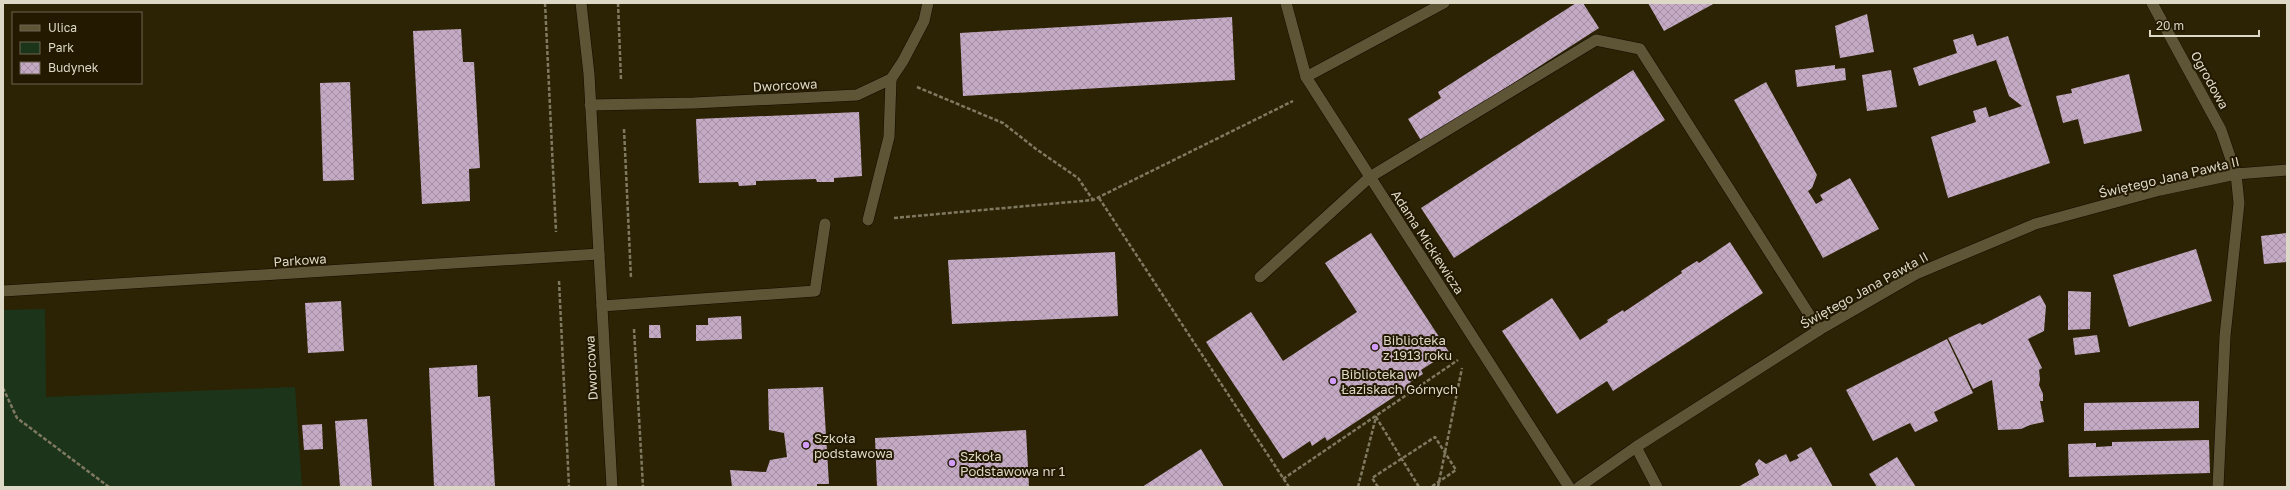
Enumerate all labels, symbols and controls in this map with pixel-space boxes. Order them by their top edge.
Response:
legend [12,12,142,84]
scale bar [2150,12,2259,38]
text: 20 m [2156,18,2184,33]
text: Ulica [48,20,77,35]
text: Park [48,40,74,55]
street label: Ogrodowa [2188,48,2232,112]
text: Budynek [48,60,99,75]
street label: Dworcowa [752,75,818,95]
street label: Świętego Jana Pawła II [2097,153,2241,201]
street label: Adama Mickiewicza [1388,187,1468,297]
street label: Świętego Jana Pawła II [1797,248,1931,332]
street label: Parkowa [273,250,327,270]
place label: Biblioteka z 1913 roku [1383,332,1452,363]
street label: Dworcowa [581,335,601,401]
marker: Biblioteka z 1913 roku [1370,342,1380,352]
place label: Biblioteka w Łaziskach Górnych [1341,366,1458,397]
marker: Biblioteka w Łaziskach Górnych [1328,376,1338,386]
place label: Szkoła podstawowa [814,430,893,461]
marker: Szkoła podstawowa [801,440,811,450]
place label: Szkoła Podstawowa nr 1 [960,448,1065,479]
marker: Szkoła Podstawowa nr 1 [947,458,957,468]

